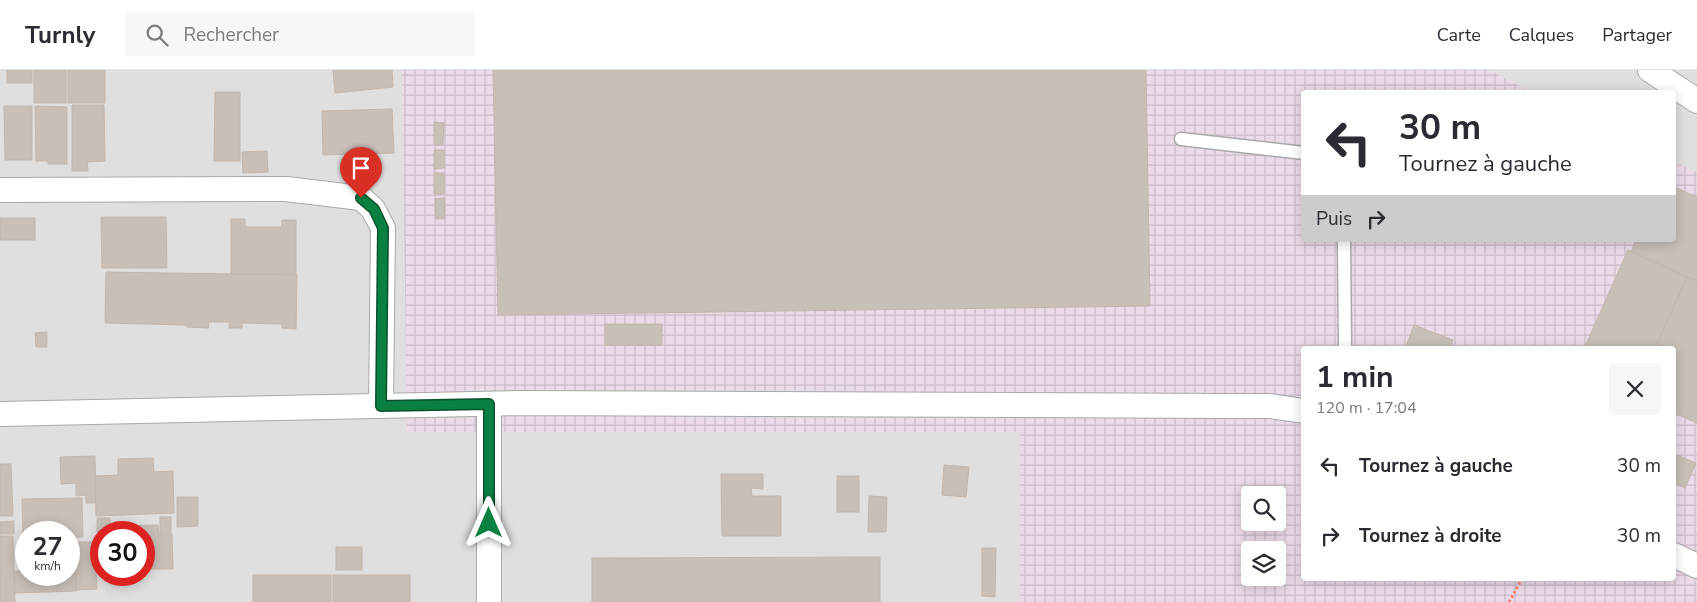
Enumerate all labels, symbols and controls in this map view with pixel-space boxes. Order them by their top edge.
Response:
search box [125,12,475,57]
text: Turnly [25,19,95,51]
icon: search [143,21,171,49]
text: Rechercher [183,22,279,48]
text: Carte [1437,23,1481,47]
text: Calques [1509,23,1574,47]
text: Partager [1602,23,1672,47]
text: 30 m [1399,104,1481,151]
icon: left [1316,110,1381,175]
pin [340,147,382,198]
text: Tournez à gauche [1399,149,1572,179]
icon: arrive [347,154,375,182]
icon: right [1362,205,1390,233]
text: Puis [1316,206,1352,232]
text: 1 min [1316,357,1394,398]
button: close [1609,363,1661,415]
text: 120 m · 17:04 [1316,397,1417,419]
icon: left [1316,452,1344,480]
text: Tournez à gauche [1359,453,1513,479]
text: 30 m [1617,453,1661,479]
map controls [1241,486,1286,586]
button: search [1241,486,1286,531]
position arrow [462,496,514,548]
speed limit sign: 30 [90,521,155,586]
icon: right [1316,522,1344,550]
text: Tournez à droite [1359,523,1502,549]
text: 30 m [1617,523,1661,549]
text: 27 [32,530,63,564]
button: layers [1241,541,1286,586]
text: km/h [34,558,61,574]

